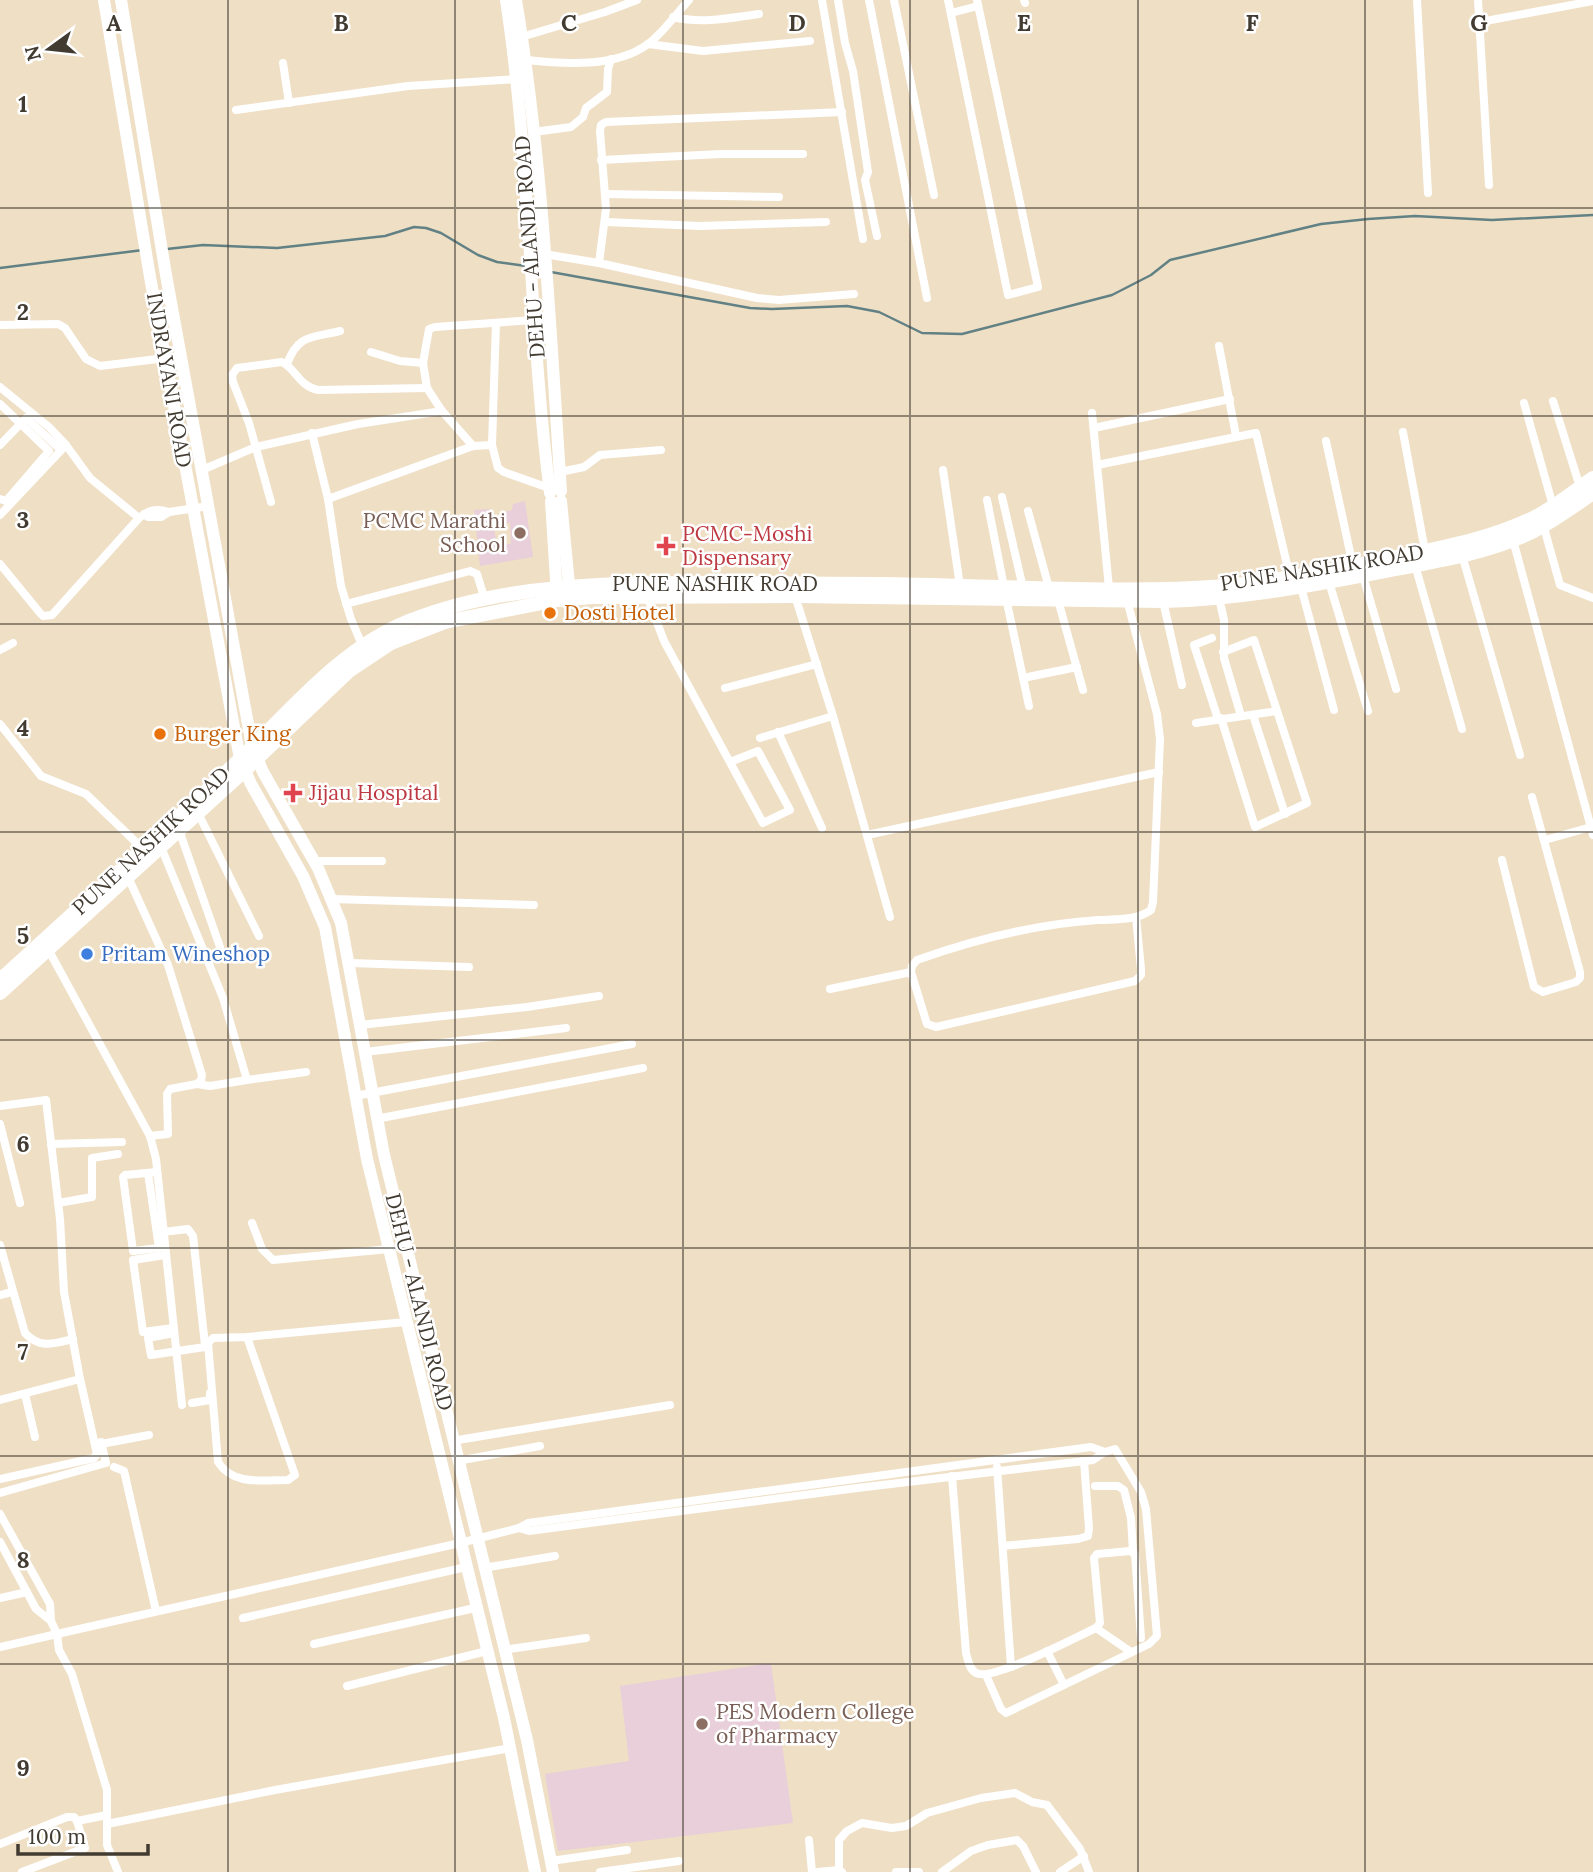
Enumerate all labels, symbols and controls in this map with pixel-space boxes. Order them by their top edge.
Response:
text: A [106,8,122,37]
text: B [333,8,349,37]
text: C [561,8,577,37]
text: D [788,8,806,37]
text: E [1017,8,1031,37]
text: F [1245,8,1259,37]
text: G [1470,8,1488,37]
north arrow [14,14,84,84]
text: N [19,43,46,64]
text: 1 [18,89,28,118]
street label: DEHU - ALANDI ROAD [508,135,551,359]
street label: INDRAYANI ROAD [141,290,198,470]
text: 2 [17,297,29,326]
text: 3 [17,505,29,534]
place label: PCMC Marathi School [363,507,506,558]
place label: PCMC-Moshi Dispensary [682,520,813,571]
marker: PCMC Marathi School [512,525,528,541]
marker: PCMC-Moshi Dispensary [656,536,676,556]
street label: PUNE NASHIK ROAD [1218,538,1426,597]
street label: PUNE NASHIK ROAD [612,570,818,597]
place label: Dosti Hotel [564,599,675,626]
marker: Dosti Hotel [542,605,558,621]
text: 4 [17,713,29,742]
place label: Burger King [174,720,291,747]
marker: Burger King [152,726,168,742]
street label: PUNE NASHIK ROAD [66,761,235,921]
place label: Jijau Hospital [308,779,438,806]
marker: Jijau Hospital [283,783,303,803]
text: 5 [17,921,29,950]
place label: Pritam Wineshop [101,940,270,967]
marker: Pritam Wineshop [79,946,95,962]
text: 6 [16,1129,30,1158]
street label: DEHU - ALANDI ROAD [379,1190,460,1413]
text: 7 [18,1337,29,1366]
text: 8 [16,1545,30,1574]
place label: PES Modern College of Pharmacy [716,1698,915,1749]
marker: PES Modern College of Pharmacy [694,1716,710,1732]
text: 9 [16,1753,30,1782]
scale bar [18,1812,147,1856]
text: 100 m [28,1823,86,1850]

